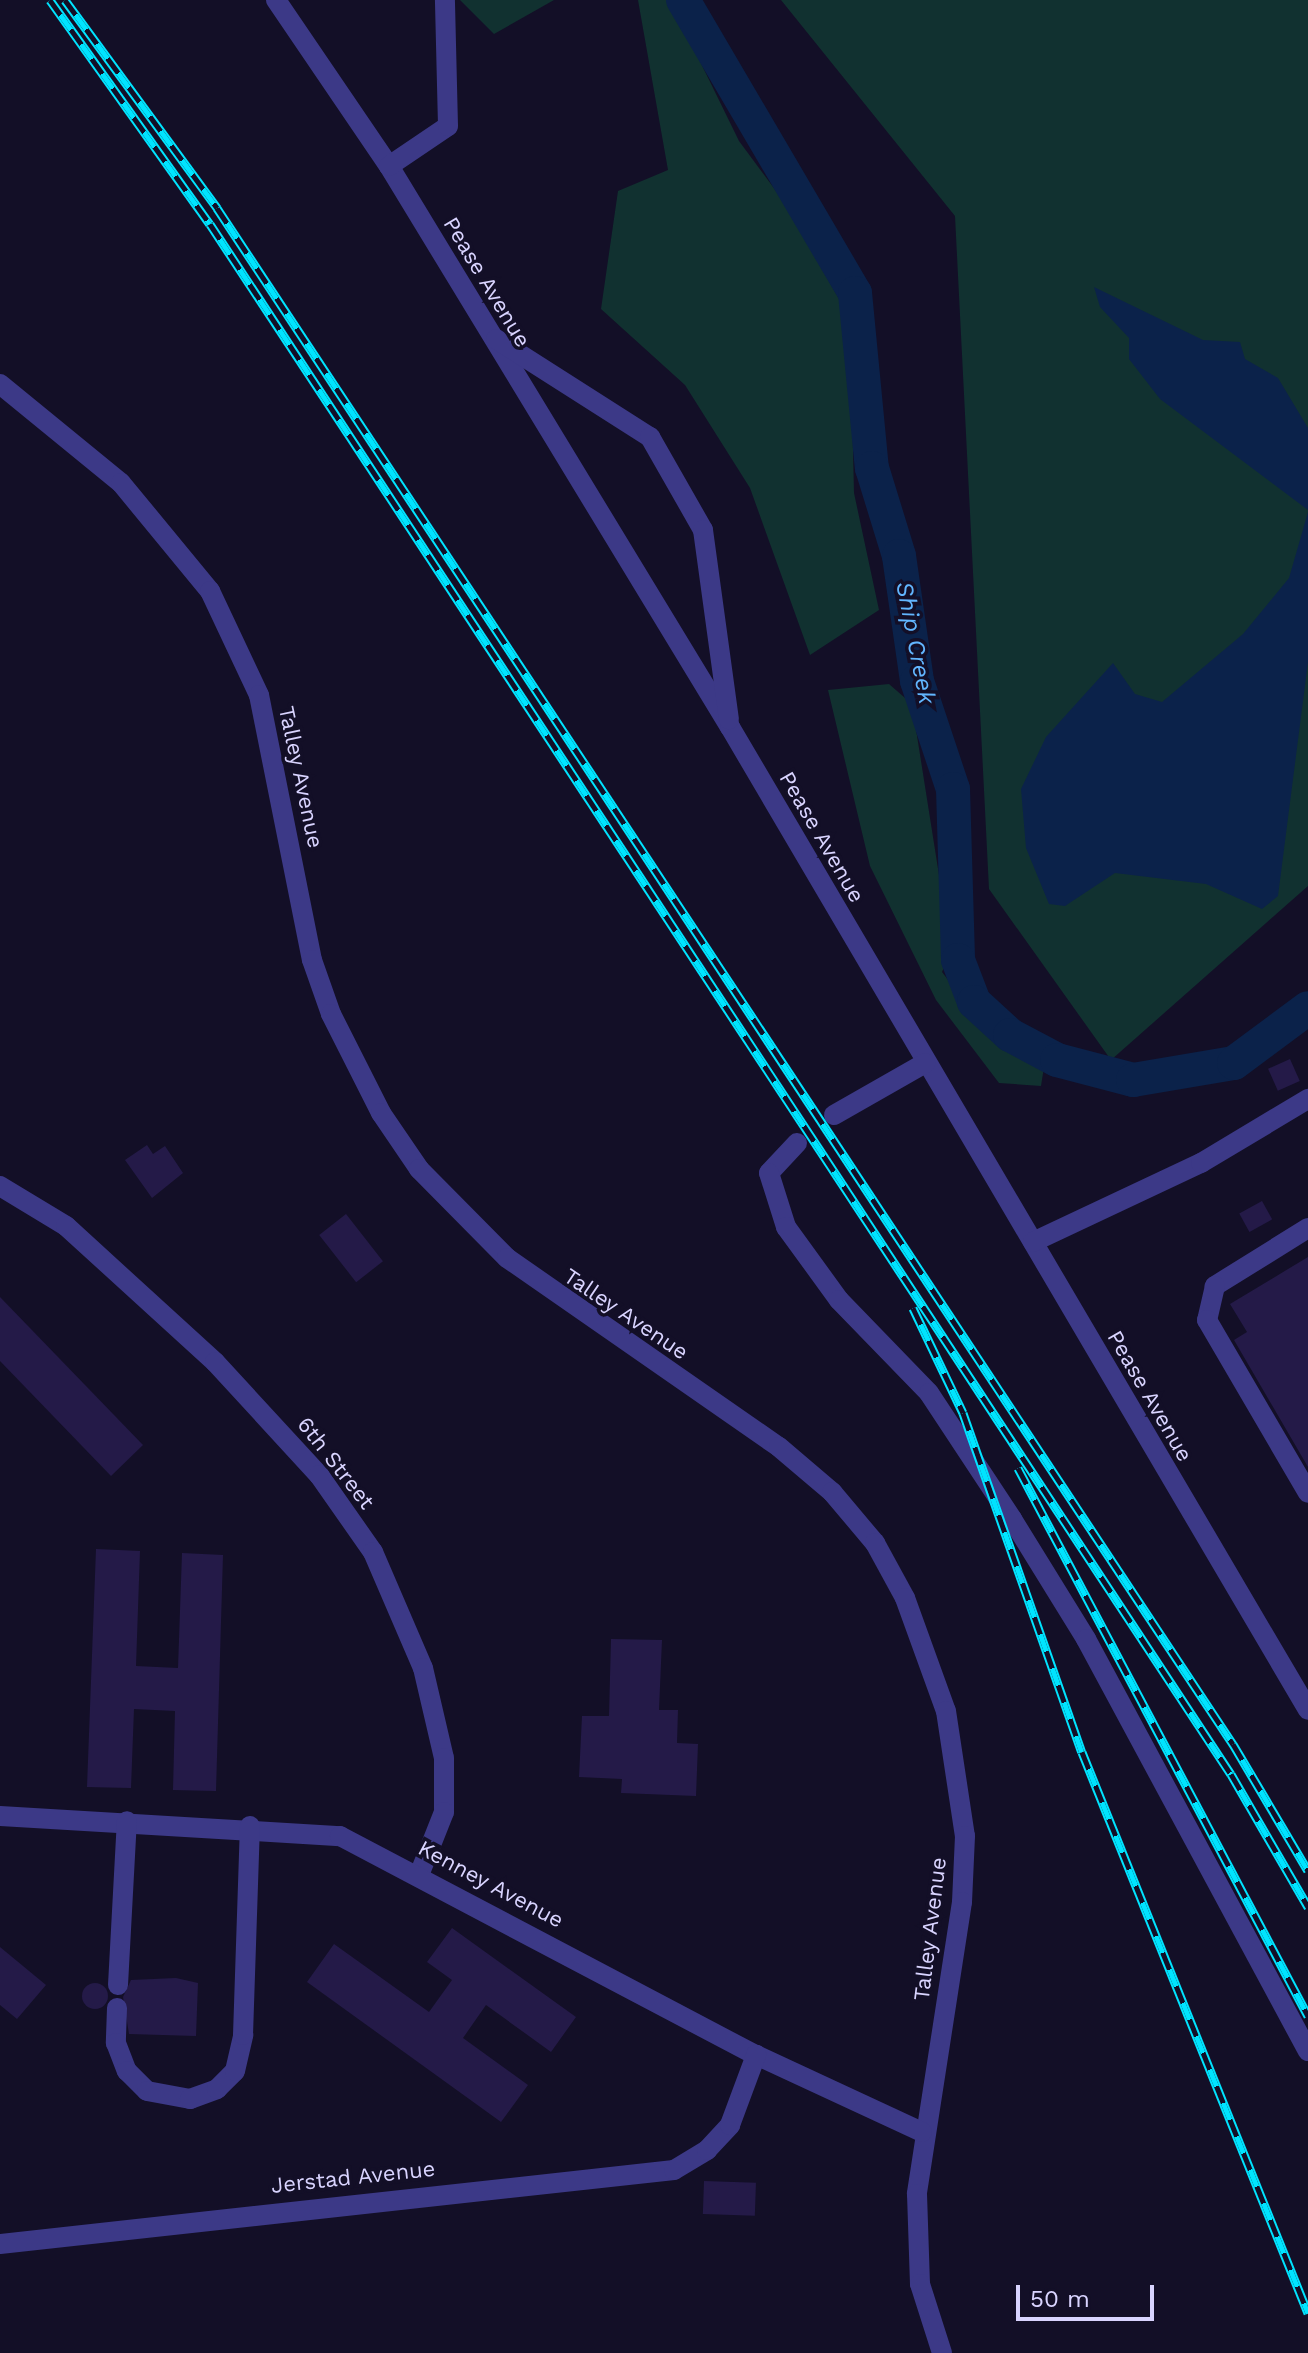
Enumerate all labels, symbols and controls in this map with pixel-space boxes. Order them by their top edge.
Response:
street label: Pease Avenue [438,212,536,352]
water label: Ship Creek [889,579,941,707]
street label: Talley Avenue [273,703,329,851]
street label: Pease Avenue [774,766,870,908]
street label: Talley Avenue [558,1262,694,1366]
street label: Pease Avenue [1102,1325,1198,1467]
street label: 6th Street [292,1412,380,1514]
street label: Kenney Avenue [413,1834,569,1934]
street label: Talley Avenue [908,1855,952,2003]
street label: Jerstad Avenue [269,2155,437,2199]
scale bar [1020,2269,1158,2319]
text: 50 m [1030,2285,1090,2313]

